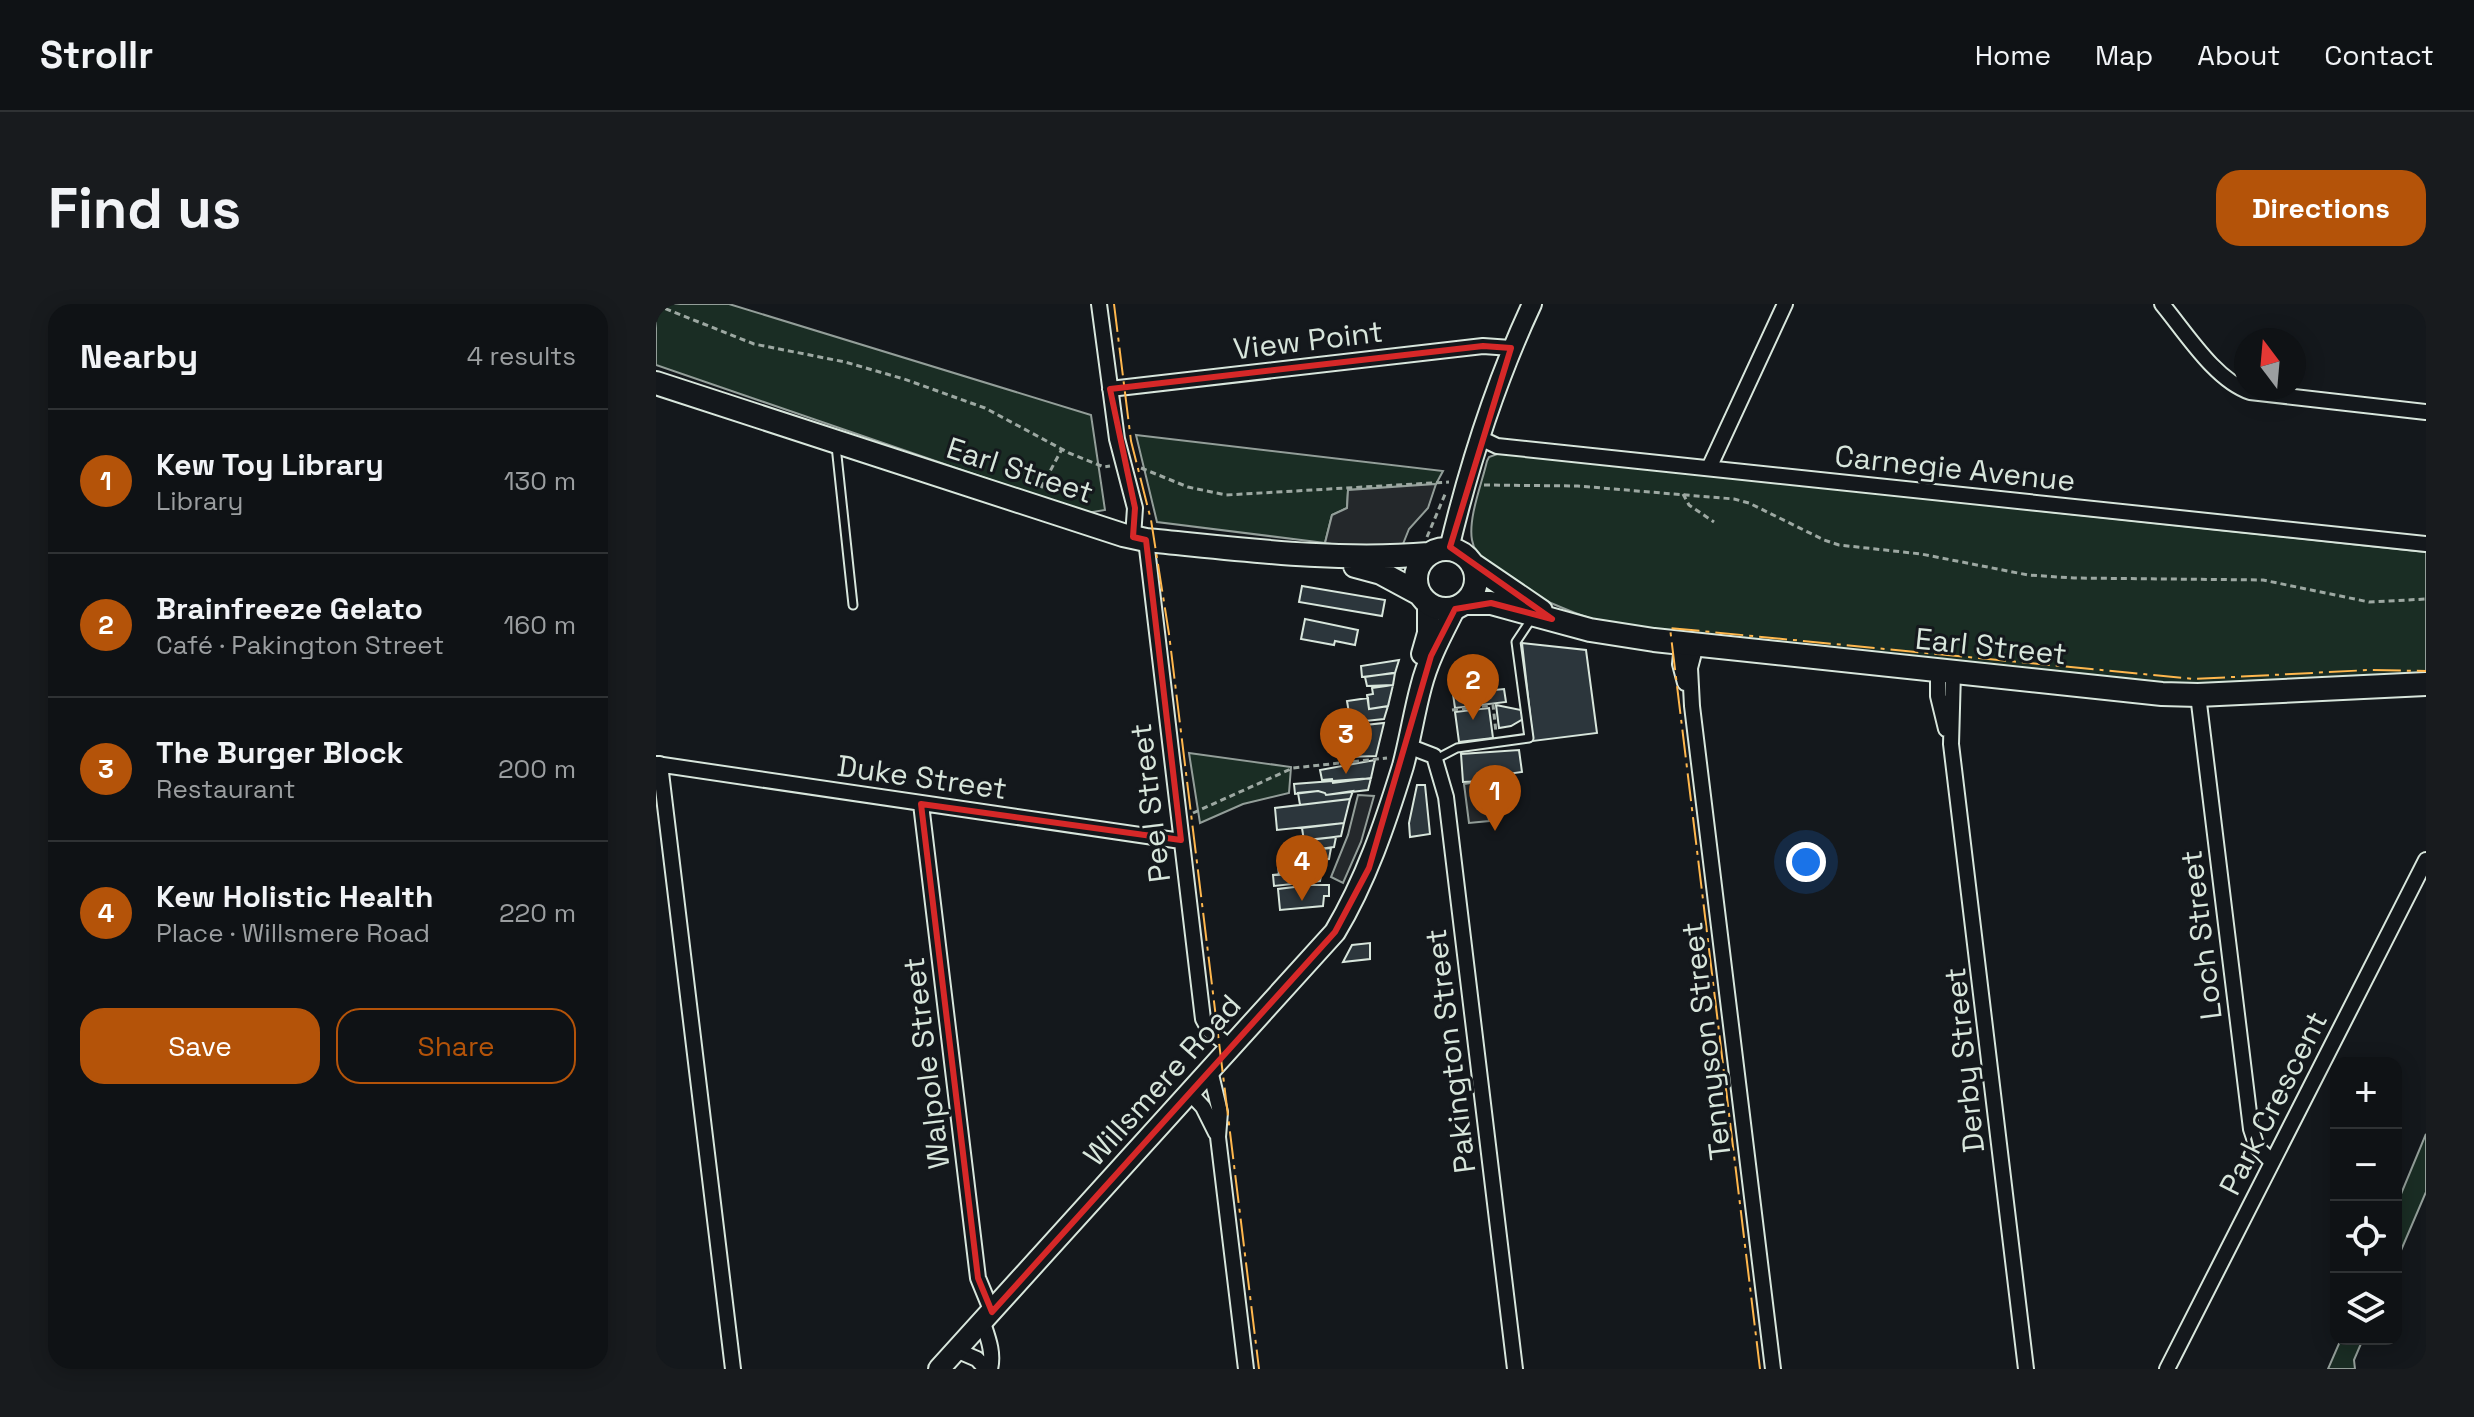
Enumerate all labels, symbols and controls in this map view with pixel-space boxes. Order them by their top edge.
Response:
text: Strollr [40,31,153,79]
text: Home [1975,37,2051,73]
text: Map [2095,37,2153,73]
text: About [2197,37,2280,73]
text: Contact [2324,37,2434,73]
button: Directions [2216,170,2426,246]
text: Find us [48,173,241,244]
street label: View Point [1231,311,1385,369]
north arrow [2234,328,2306,400]
text: Nearby [80,335,198,378]
text: 4 results [467,339,576,373]
street label: Earl Street [942,428,1098,512]
street label: Carnegie Avenue [1833,436,2077,500]
text: Kew Toy Library [156,445,384,484]
text: 1 [100,464,112,498]
text: 130 m [504,464,576,498]
text: Library [156,484,243,518]
text: Brainfreeze Gelato [156,589,423,628]
text: 2 [98,608,114,642]
text: 160 m [504,608,576,642]
street label: Earl Street [1913,619,2069,673]
text: Café · Pakington Street [156,628,444,662]
pin: 2 [1447,654,1499,720]
pin: 3 [1320,708,1372,774]
street label: Peel Street [1121,721,1179,885]
text: The Burger Block [156,733,404,772]
street label: Duke Street [835,746,1009,808]
text: 3 [98,752,114,786]
text: 200 m [498,752,576,786]
pin: 1 [1469,765,1521,831]
text: Restaurant [156,772,295,806]
pin: 4 [1276,835,1328,901]
your location [1786,842,1826,882]
street label: Loch Street [2171,848,2231,1022]
text: Kew Holistic Health [156,877,434,916]
text: 4 [98,896,114,930]
text: 220 m [499,896,576,930]
text: Place · Willsmere Road [156,916,430,950]
street label: Tennyson Street [1672,920,1740,1162]
street label: Pakington Street [1416,927,1484,1175]
street label: Walpole Street [894,955,958,1171]
street label: Derby Street [1935,965,1993,1155]
street label: Willsmere Road [1075,986,1249,1174]
street label: Park Crescent [2210,1005,2336,1201]
button: Save [80,1008,320,1084]
button: Share [336,1008,576,1084]
map controls [2330,1057,2402,1345]
button: + [2330,1057,2402,1129]
button: − [2330,1129,2402,1201]
button: locate [2330,1201,2402,1273]
button: layers [2330,1273,2402,1345]

